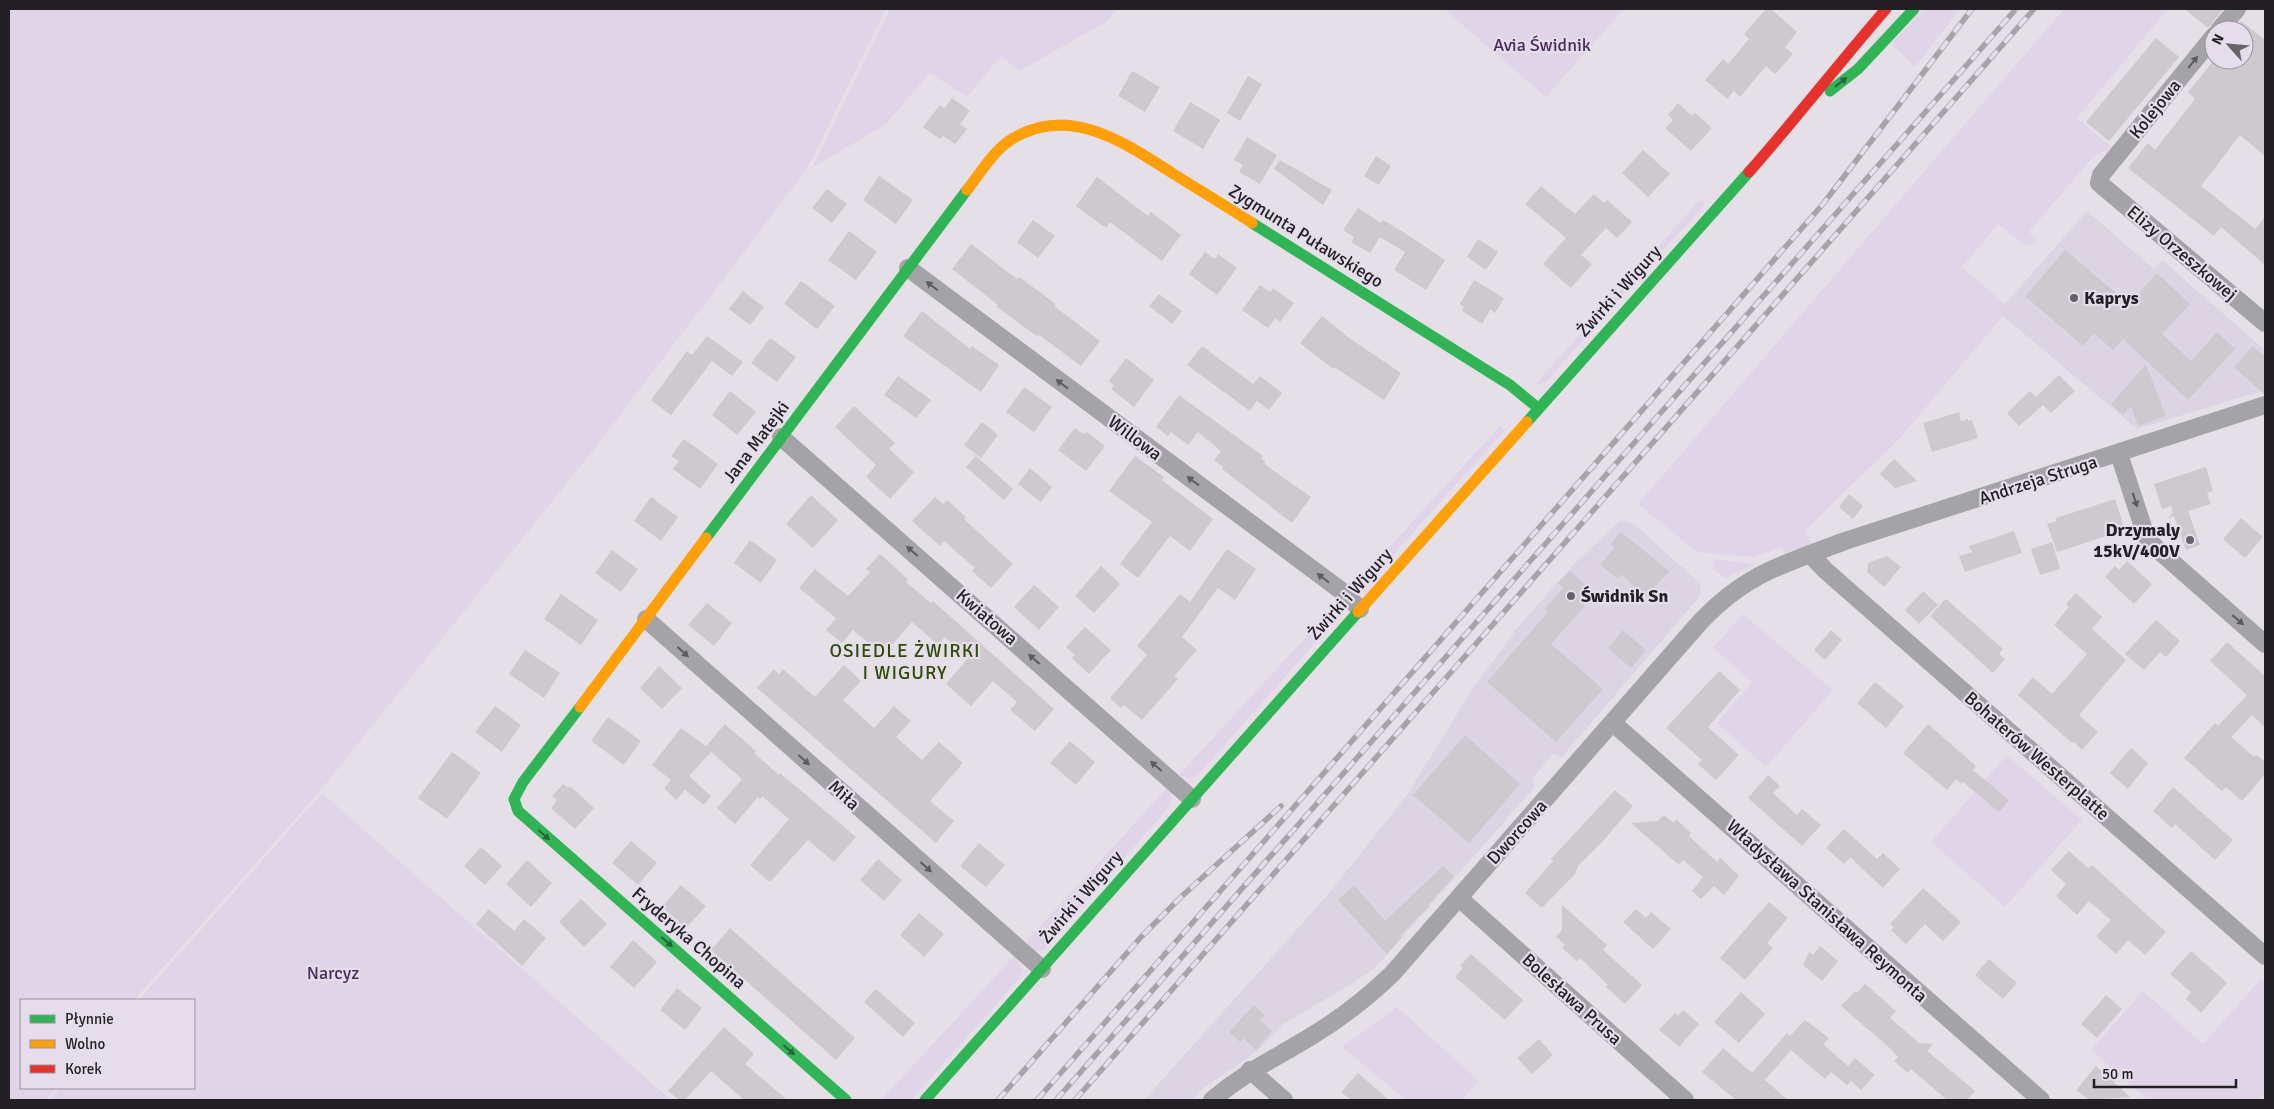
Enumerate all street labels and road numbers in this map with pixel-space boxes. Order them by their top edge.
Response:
street label: Kolejowa [2124,75,2186,143]
street label: Zygmunta Puławskiego [1225,179,1387,293]
street label: Elizy Orzeszkowej [2123,201,2241,305]
street label: Żwirki i Wigury [1572,240,1666,341]
street label: Jana Matejki [718,397,794,487]
street label: Willowa [1104,411,1166,465]
street label: Andrzeja Struga [1976,450,2100,510]
street label: Żwirki i Wigury [1303,543,1397,644]
street label: Kwiatowa [952,584,1022,650]
street label: Bohaterów Westerplatte [1960,687,2114,825]
street label: Miła [824,775,864,815]
street label: Dworcowa [1482,795,1552,869]
street label: Władysława Stanisława Reymonta [1722,815,1932,1007]
street label: Żwirki i Wigury [1035,846,1128,948]
street label: Fryderyka Chopina [627,882,751,994]
street label: Bolesława Prusa [1518,949,1626,1049]

